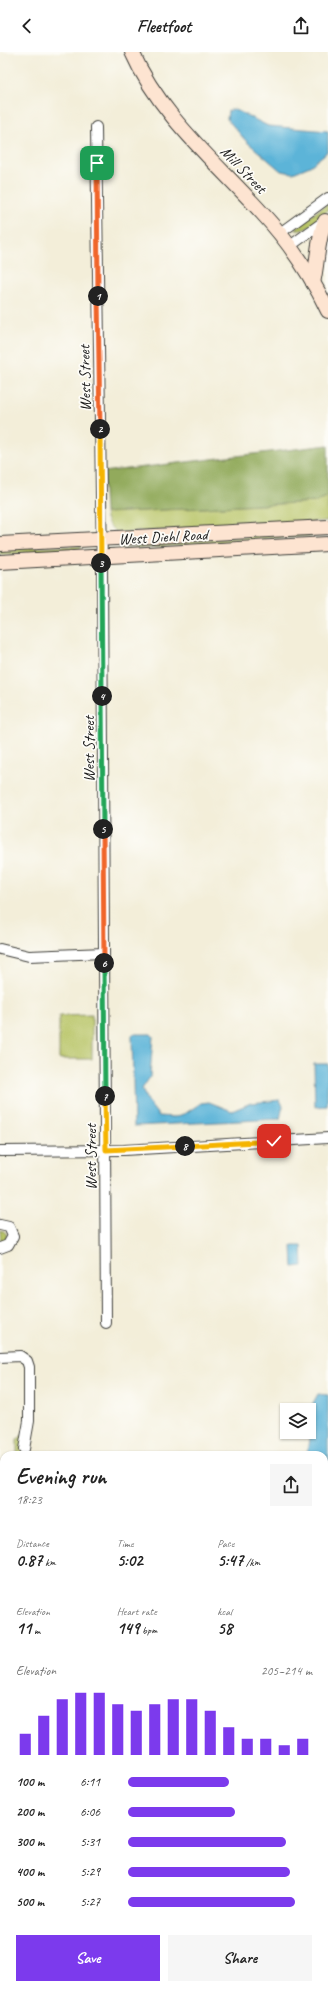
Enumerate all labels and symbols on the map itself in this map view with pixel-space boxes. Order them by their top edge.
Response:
street label: Mill Street [216,142,272,199]
pin [80,146,114,180]
pin: 1 [88,286,108,306]
street label: West Street [74,343,96,411]
pin: 2 [90,419,110,439]
street label: West Diehl Road [118,525,211,549]
pin: 3 [91,553,111,573]
pin: 4 [92,686,112,706]
street label: West Street [79,714,99,782]
pin: 5 [93,819,113,839]
pin: 6 [94,953,114,973]
pin: 7 [95,1086,115,1106]
street label: West Street [81,1122,101,1190]
pin [257,1124,291,1158]
pin: 8 [175,1136,195,1156]

